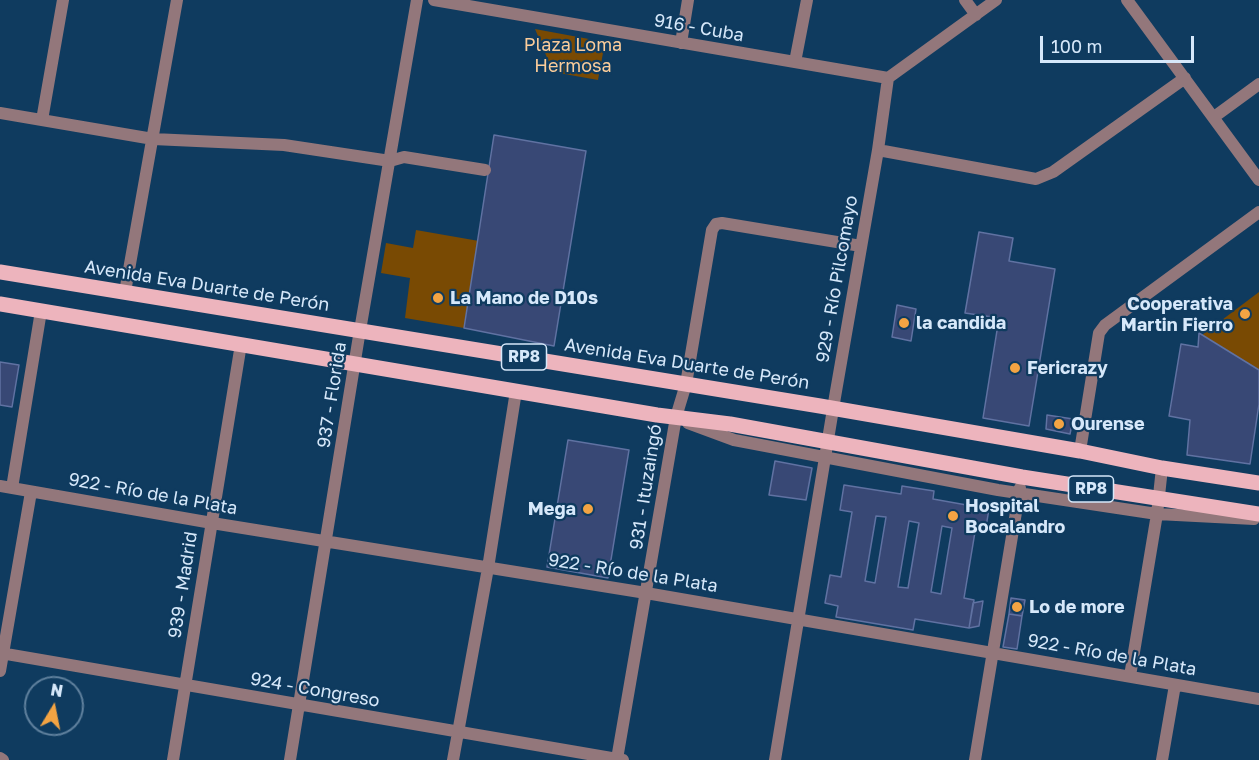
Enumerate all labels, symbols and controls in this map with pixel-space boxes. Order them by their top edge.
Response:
street label: 916 - Cuba [652,9,746,47]
scale bar [1043,24,1198,62]
park label: Plaza Loma Hermosa [524,34,622,76]
text: 100 m [1051,35,1102,57]
street label: 929 - Río Pilcomayo [812,194,862,364]
street label: Avenida Eva Duarte de Perón [83,256,331,316]
place label: La Mano de D10s [450,287,598,309]
marker: La Mano de D10s [431,291,445,305]
place label: Cooperativa Martin Fierro [1121,293,1233,336]
marker: Cooperativa Martin Fierro [1238,307,1252,321]
place label: la candida [916,312,1006,334]
marker: la candida [897,316,911,330]
street label: Avenida Eva Duarte de Perón [563,334,811,394]
street label: 937 - Florida [313,340,351,450]
road number: RP8 [502,344,546,370]
place label: Fericrazy [1027,357,1108,379]
marker: Fericrazy [1008,361,1022,375]
place label: Ourense [1071,413,1145,435]
marker: Ourense [1052,417,1066,431]
street label: 931 - Ituzaingó [625,423,667,551]
street label: 922 - Río de la Plata [67,468,239,520]
road number: RP8 [1068,476,1114,502]
place label: Hospital Bocalandro [965,495,1065,538]
place label: Mega [528,498,576,520]
marker: Mega [581,502,595,516]
marker: Hospital Bocalandro [946,509,960,523]
street label: 939 - Madrid [164,530,202,640]
street label: 922 - Río de la Plata [547,549,719,597]
place label: Lo de more [1029,596,1125,618]
marker: Lo de more [1010,600,1024,614]
street label: 922 - Río de la Plata [1026,629,1198,681]
street label: 924 - Congreso [249,668,381,712]
north arrow [24,676,84,736]
text: N [49,679,65,701]

